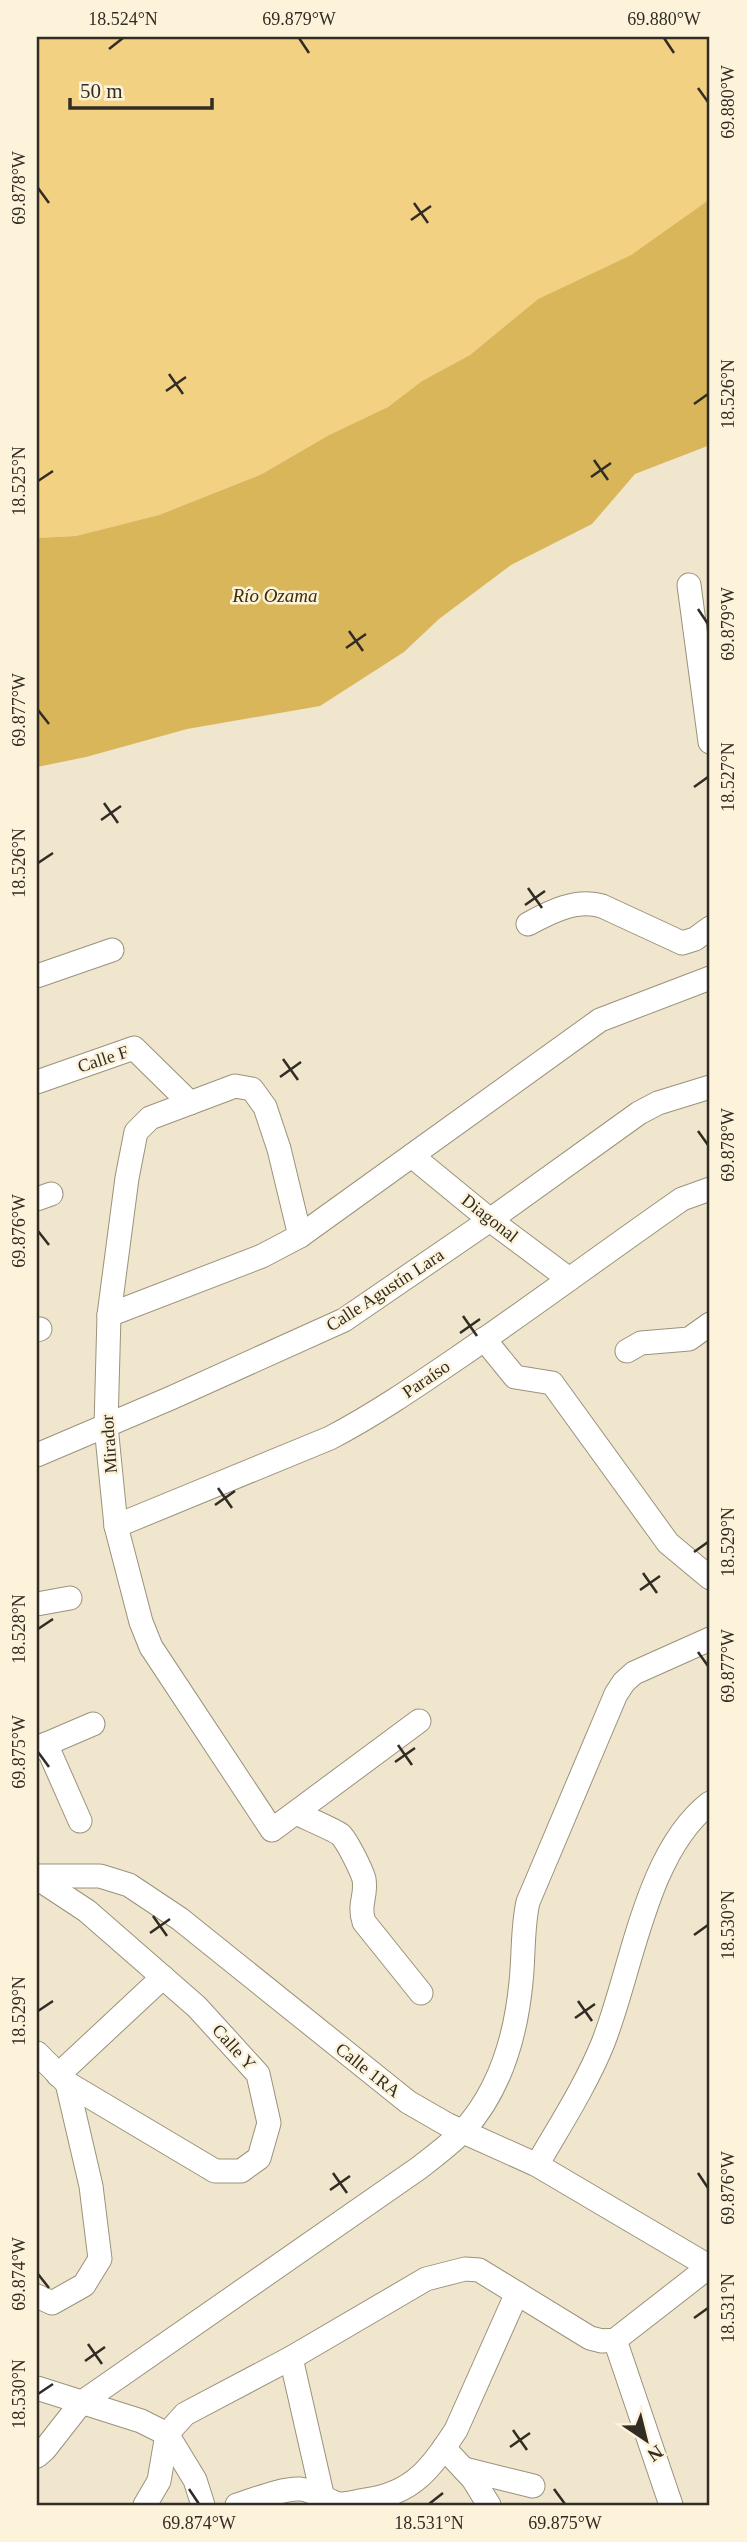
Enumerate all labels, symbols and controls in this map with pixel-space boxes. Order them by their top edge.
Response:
text: 18.524°N [88,9,158,29]
text: 69.879°W [262,9,336,29]
text: 69.880°W [627,9,701,29]
text: 69.880°W [718,65,738,139]
scale bar [70,66,212,110]
text: 50 m [80,79,123,103]
text: 69.878°W [9,151,29,225]
text: 18.526°N [718,359,738,429]
text: 18.525°N [9,446,29,516]
water label: Río Ozama [232,585,317,606]
text: 69.879°W [718,587,738,661]
text: 69.877°W [9,673,29,747]
text: 18.527°N [718,742,738,812]
text: 18.526°N [9,828,29,898]
street label: Calle F [75,1041,131,1077]
text: 69.878°W [718,1108,738,1182]
street label: Diagonal [458,1190,522,1246]
text: 69.876°W [9,1194,29,1268]
street label: Calle Agustín Lara [323,1245,447,1335]
street label: Paraíso [398,1356,454,1402]
street label: Mirador [97,1414,121,1474]
text: 18.529°N [718,1507,738,1577]
text: 18.528°N [9,1594,29,1664]
text: 69.877°W [718,1629,738,1703]
text: 69.875°W [9,1715,29,1789]
text: 18.530°N [718,1890,738,1960]
text: 18.529°N [9,1976,29,2046]
street label: Calle Y [208,2020,260,2074]
street label: Calle 1RA [332,2039,404,2101]
text: 69.876°W [718,2151,738,2225]
text: 69.874°W [9,2237,29,2311]
text: 18.531°N [718,2273,738,2343]
text: 18.530°N [9,2359,29,2429]
north arrow [610,2406,680,2476]
text: N [644,2441,667,2466]
text: 69.874°W [162,2513,236,2533]
text: 18.531°N [394,2513,464,2533]
text: 69.875°W [528,2513,602,2533]

